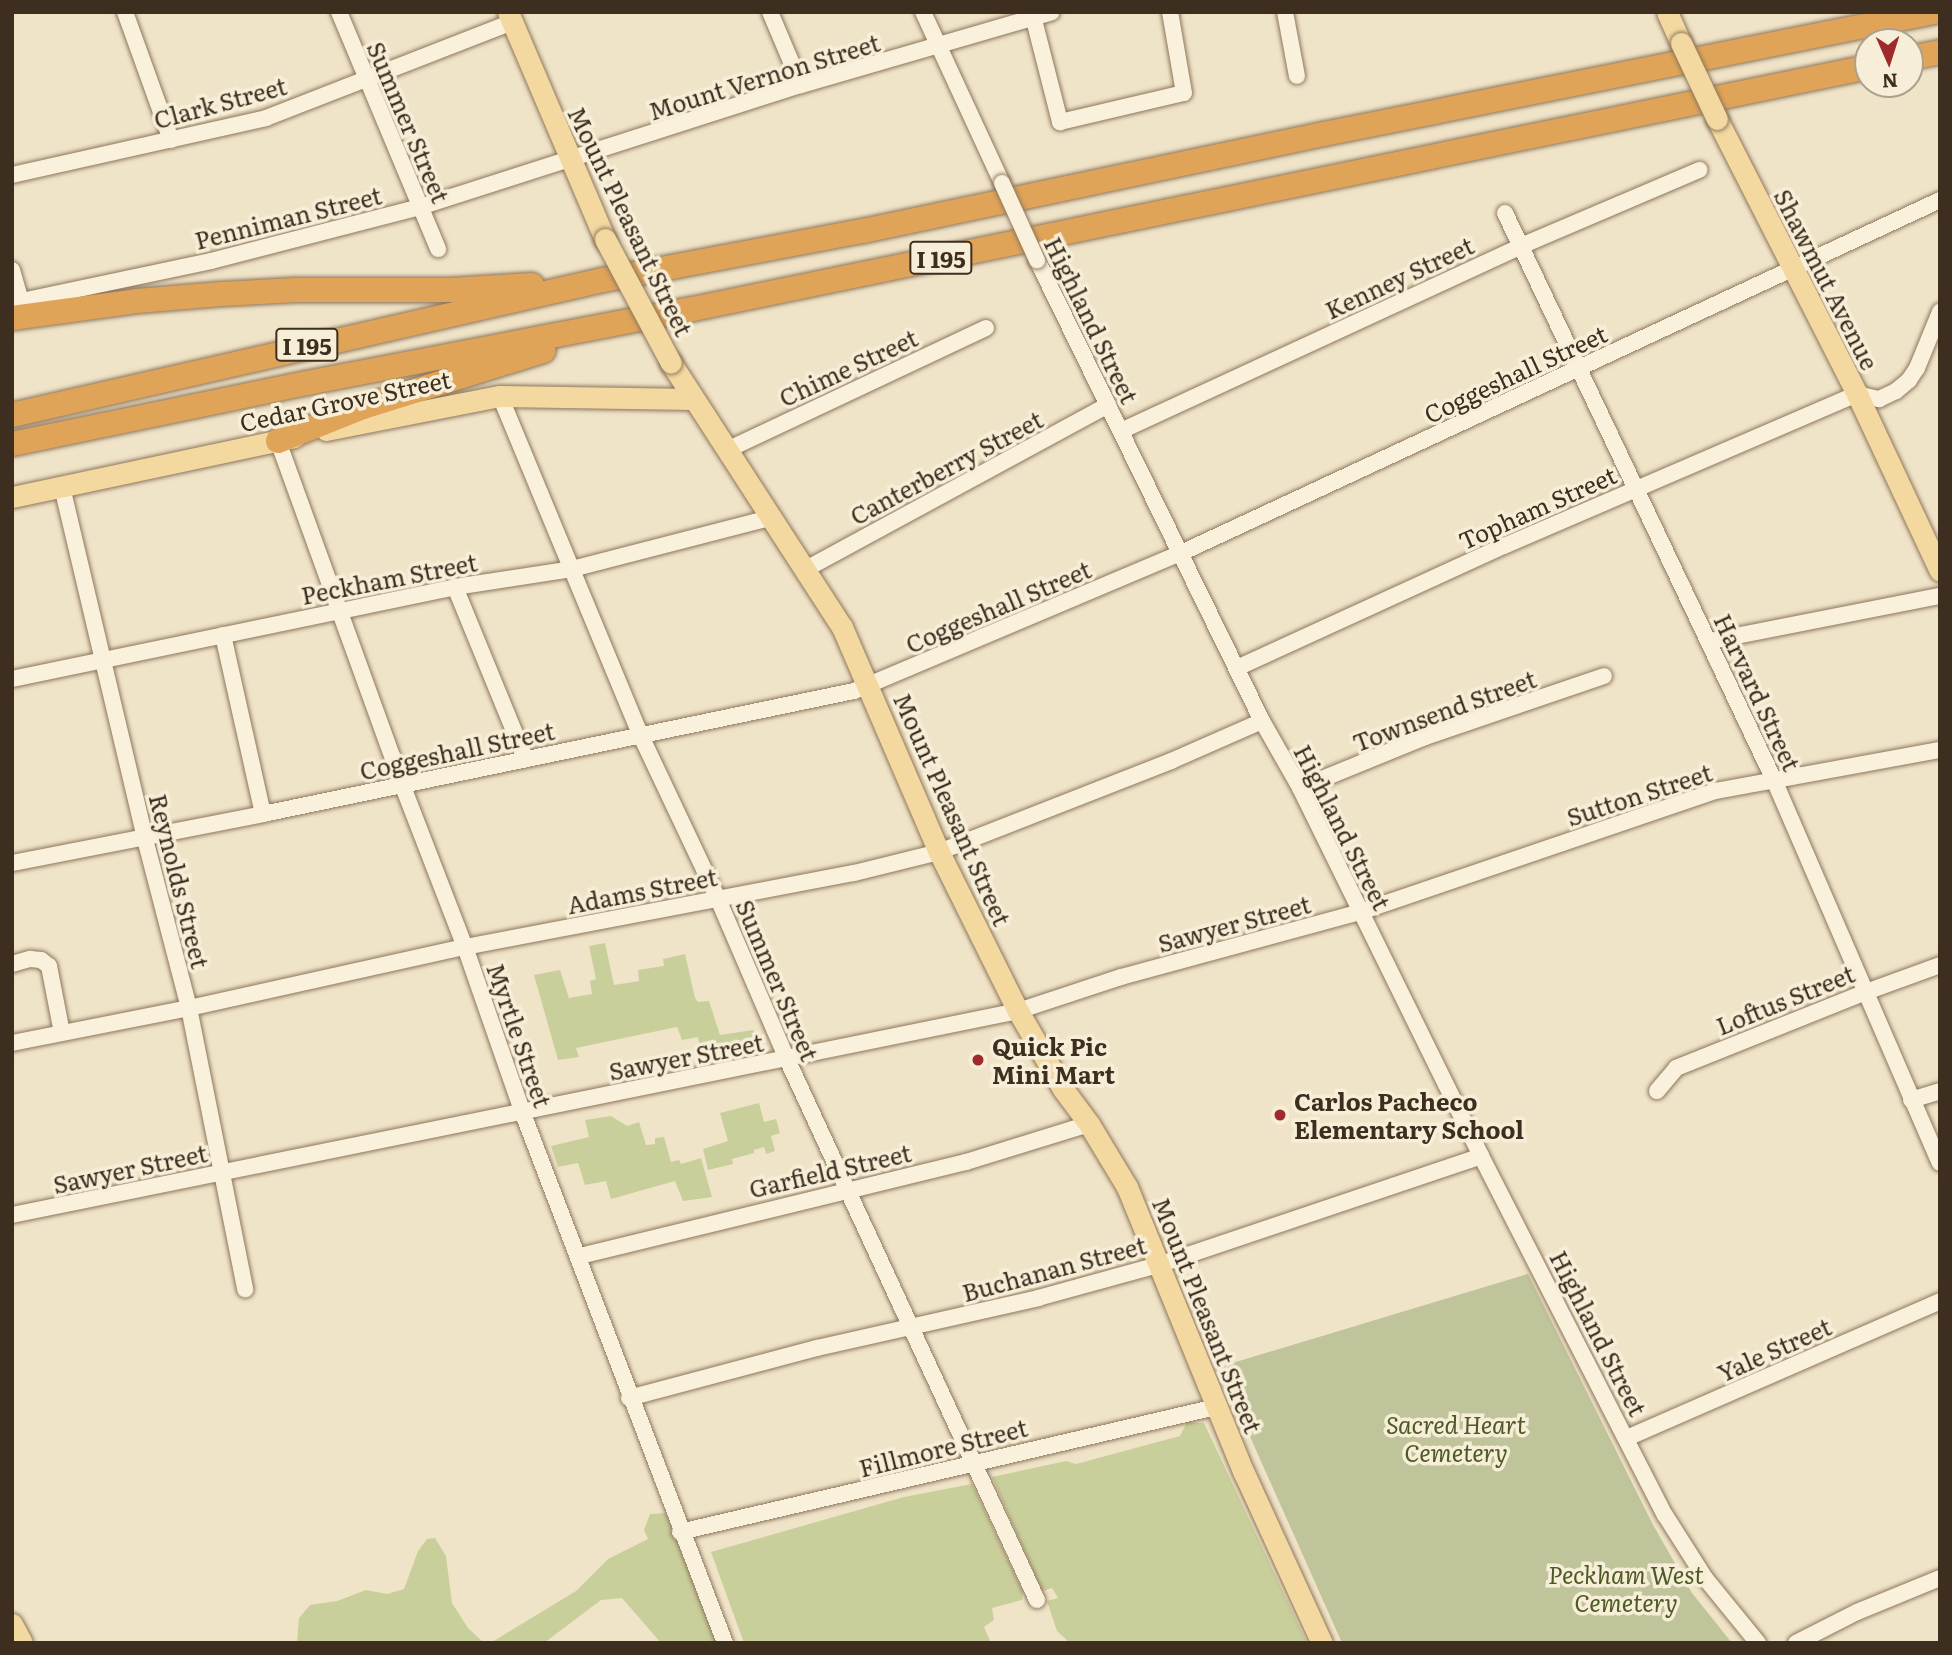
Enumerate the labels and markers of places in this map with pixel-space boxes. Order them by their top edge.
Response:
place label: Quick Pic Mini Mart [992,1032,1115,1088]
marker: Quick Pic Mini Mart [970,1052,986,1068]
place label: Carlos Pacheco Elementary School [1294,1087,1524,1143]
marker: Carlos Pacheco Elementary School [1272,1107,1288,1123]

